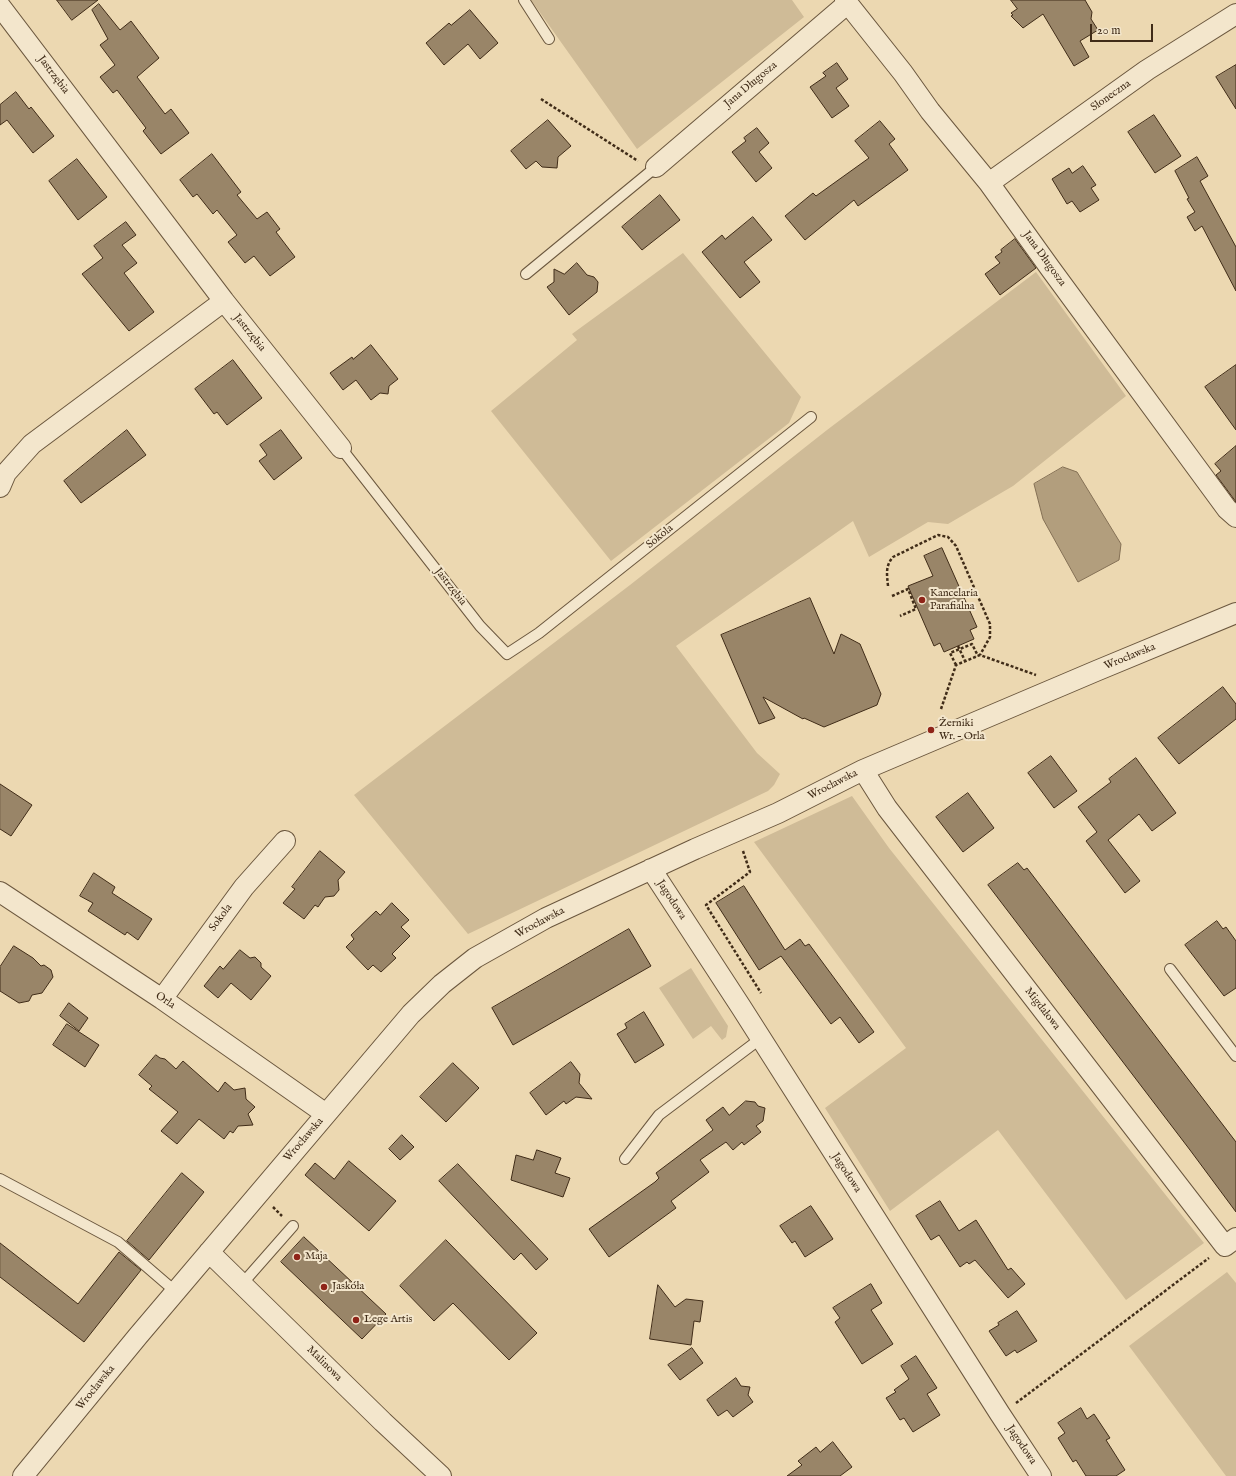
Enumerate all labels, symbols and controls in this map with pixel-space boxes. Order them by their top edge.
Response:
scale bar [1092,16,1155,42]
text: 20 m [1097,23,1120,38]
street label: Jastrzębia [34,53,72,97]
street label: Jana Długosza [722,59,780,111]
street label: Słoneczna [1088,77,1134,115]
street label: Jana Długosza [1020,229,1068,289]
street label: Jastrzębia [230,312,268,354]
street label: Sokola [644,522,676,552]
street label: Jastrzębia [431,565,469,609]
place label: Kancelaria Parafialna [930,587,978,613]
marker: Kancelaria Parafialna [917,595,927,605]
street label: Wrocławska [1103,641,1157,673]
place label: Żerniki Wr. – Orla [939,717,985,743]
marker: Żerniki Wr. – Orla [926,725,936,735]
street label: Wrocławska [806,767,860,803]
street label: Jagodowa [653,878,689,922]
street label: Sokola [207,902,235,934]
street label: Wrocławska [513,905,567,941]
street label: Migdałowa [1021,985,1063,1033]
street label: Orla [153,990,177,1012]
street label: Wrocławska [281,1115,327,1165]
street label: Jagodowa [828,1151,864,1195]
place label: Maja [305,1250,327,1264]
marker: Maja [292,1252,302,1262]
place label: Jaskóła [332,1280,364,1294]
marker: Jaskóła [319,1282,329,1292]
place label: Lege Artis [364,1313,412,1327]
marker: Lege Artis [351,1315,361,1325]
street label: Malinowa [304,1344,344,1384]
street label: Wrocławska [74,1363,118,1413]
street label: Jagodowa [1003,1423,1039,1467]

